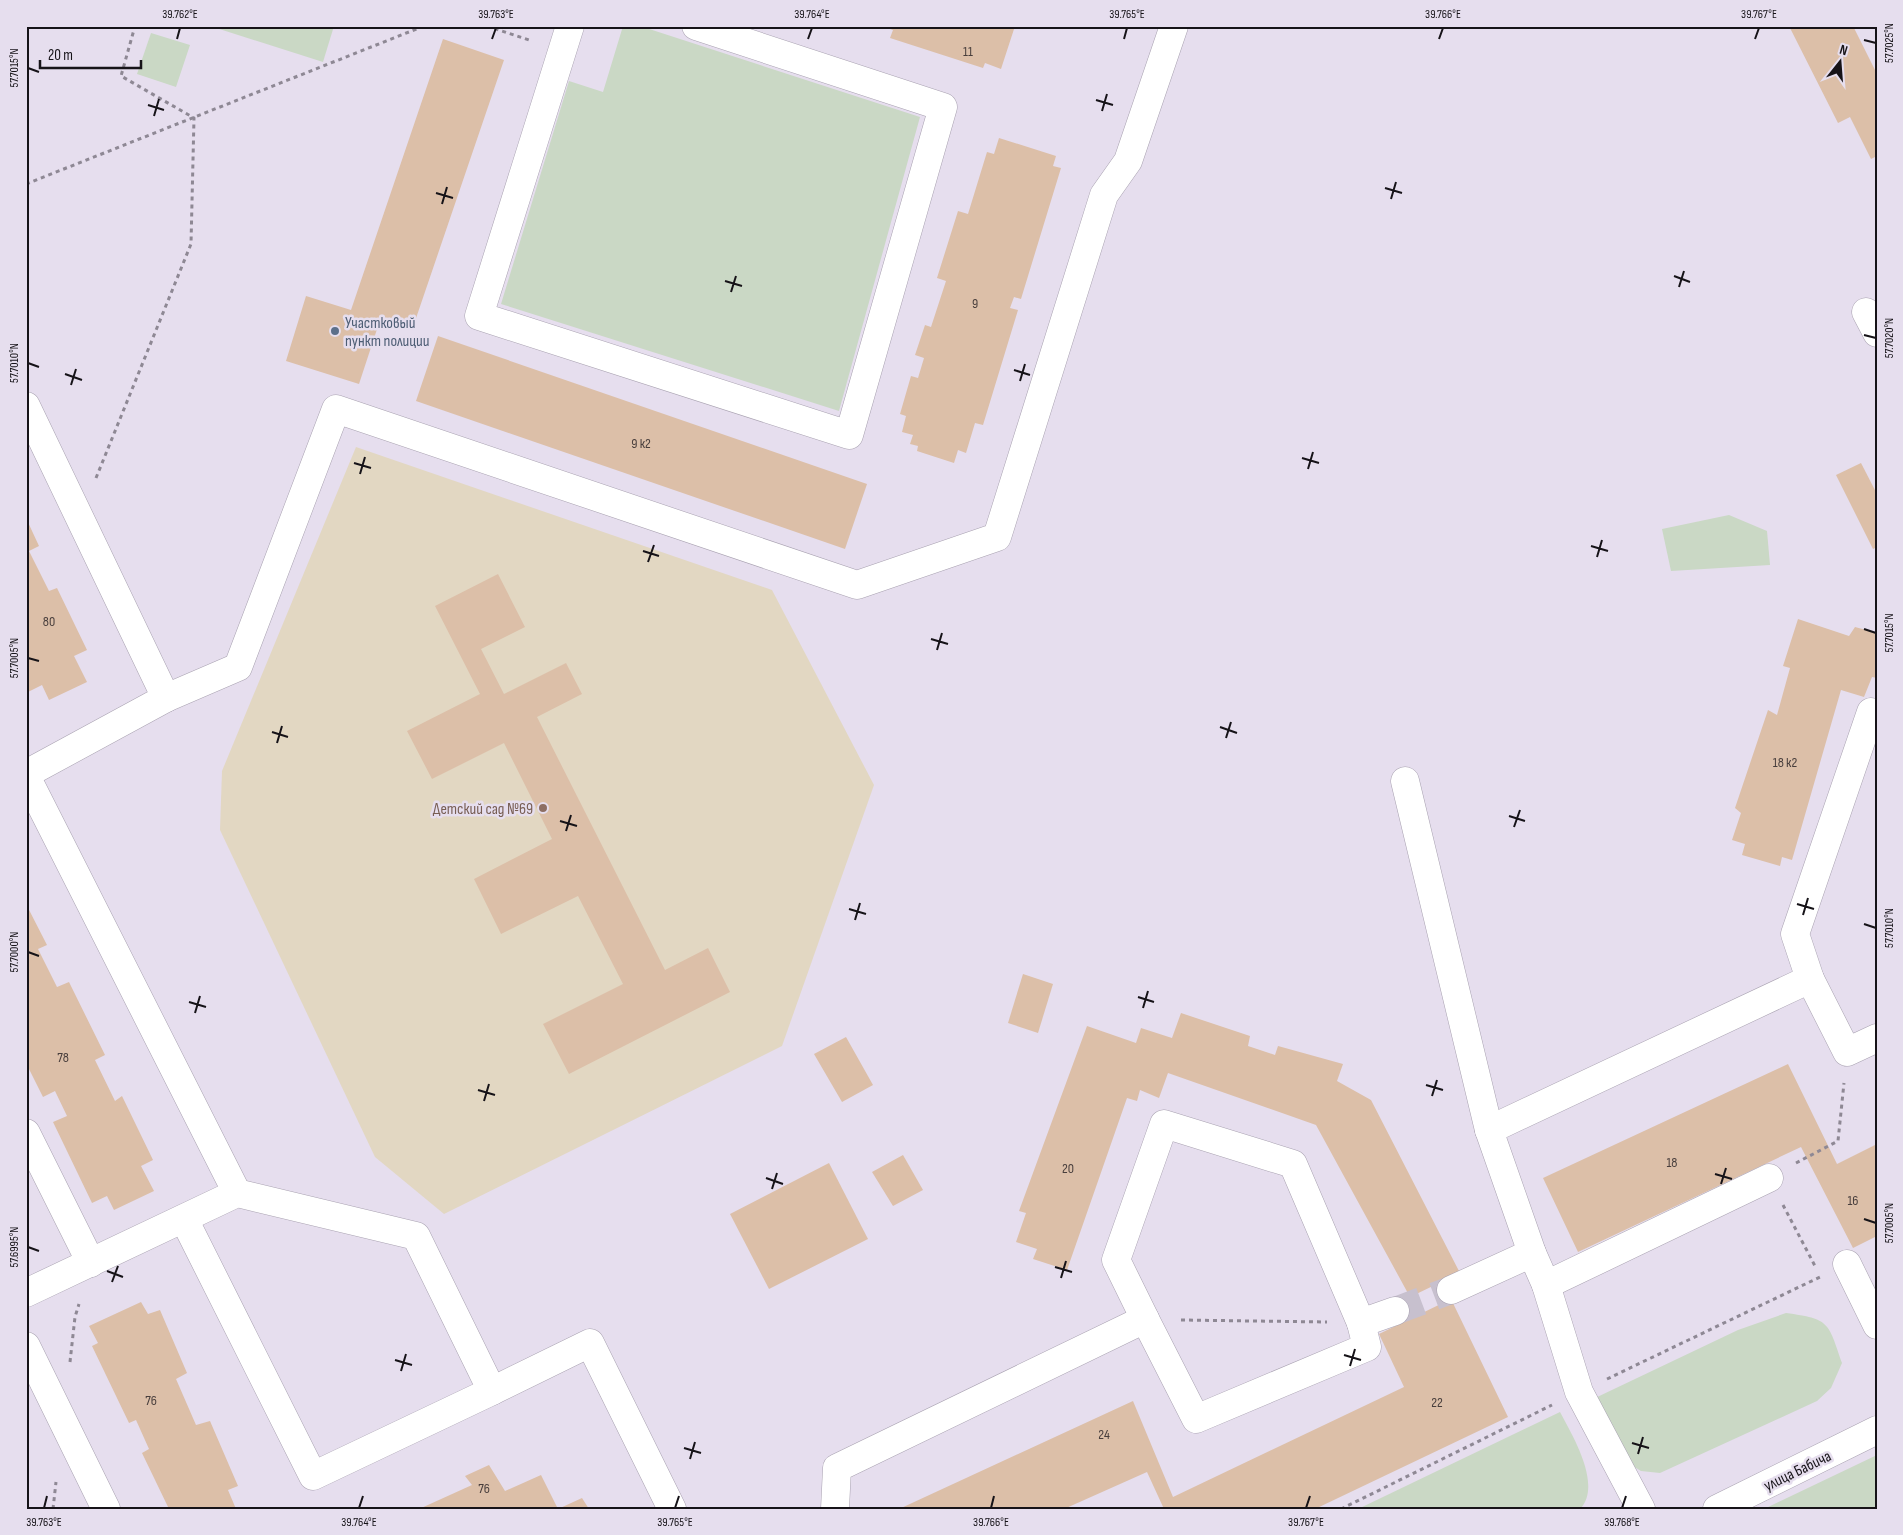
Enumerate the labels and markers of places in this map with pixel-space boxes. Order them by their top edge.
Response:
place label: Участковый пункт полиции [345,314,429,351]
marker: Участковый пункт полиции [329,325,341,337]
place label: Детский сад №69 [433,800,533,819]
marker: Детский сад №69 [537,802,549,814]

